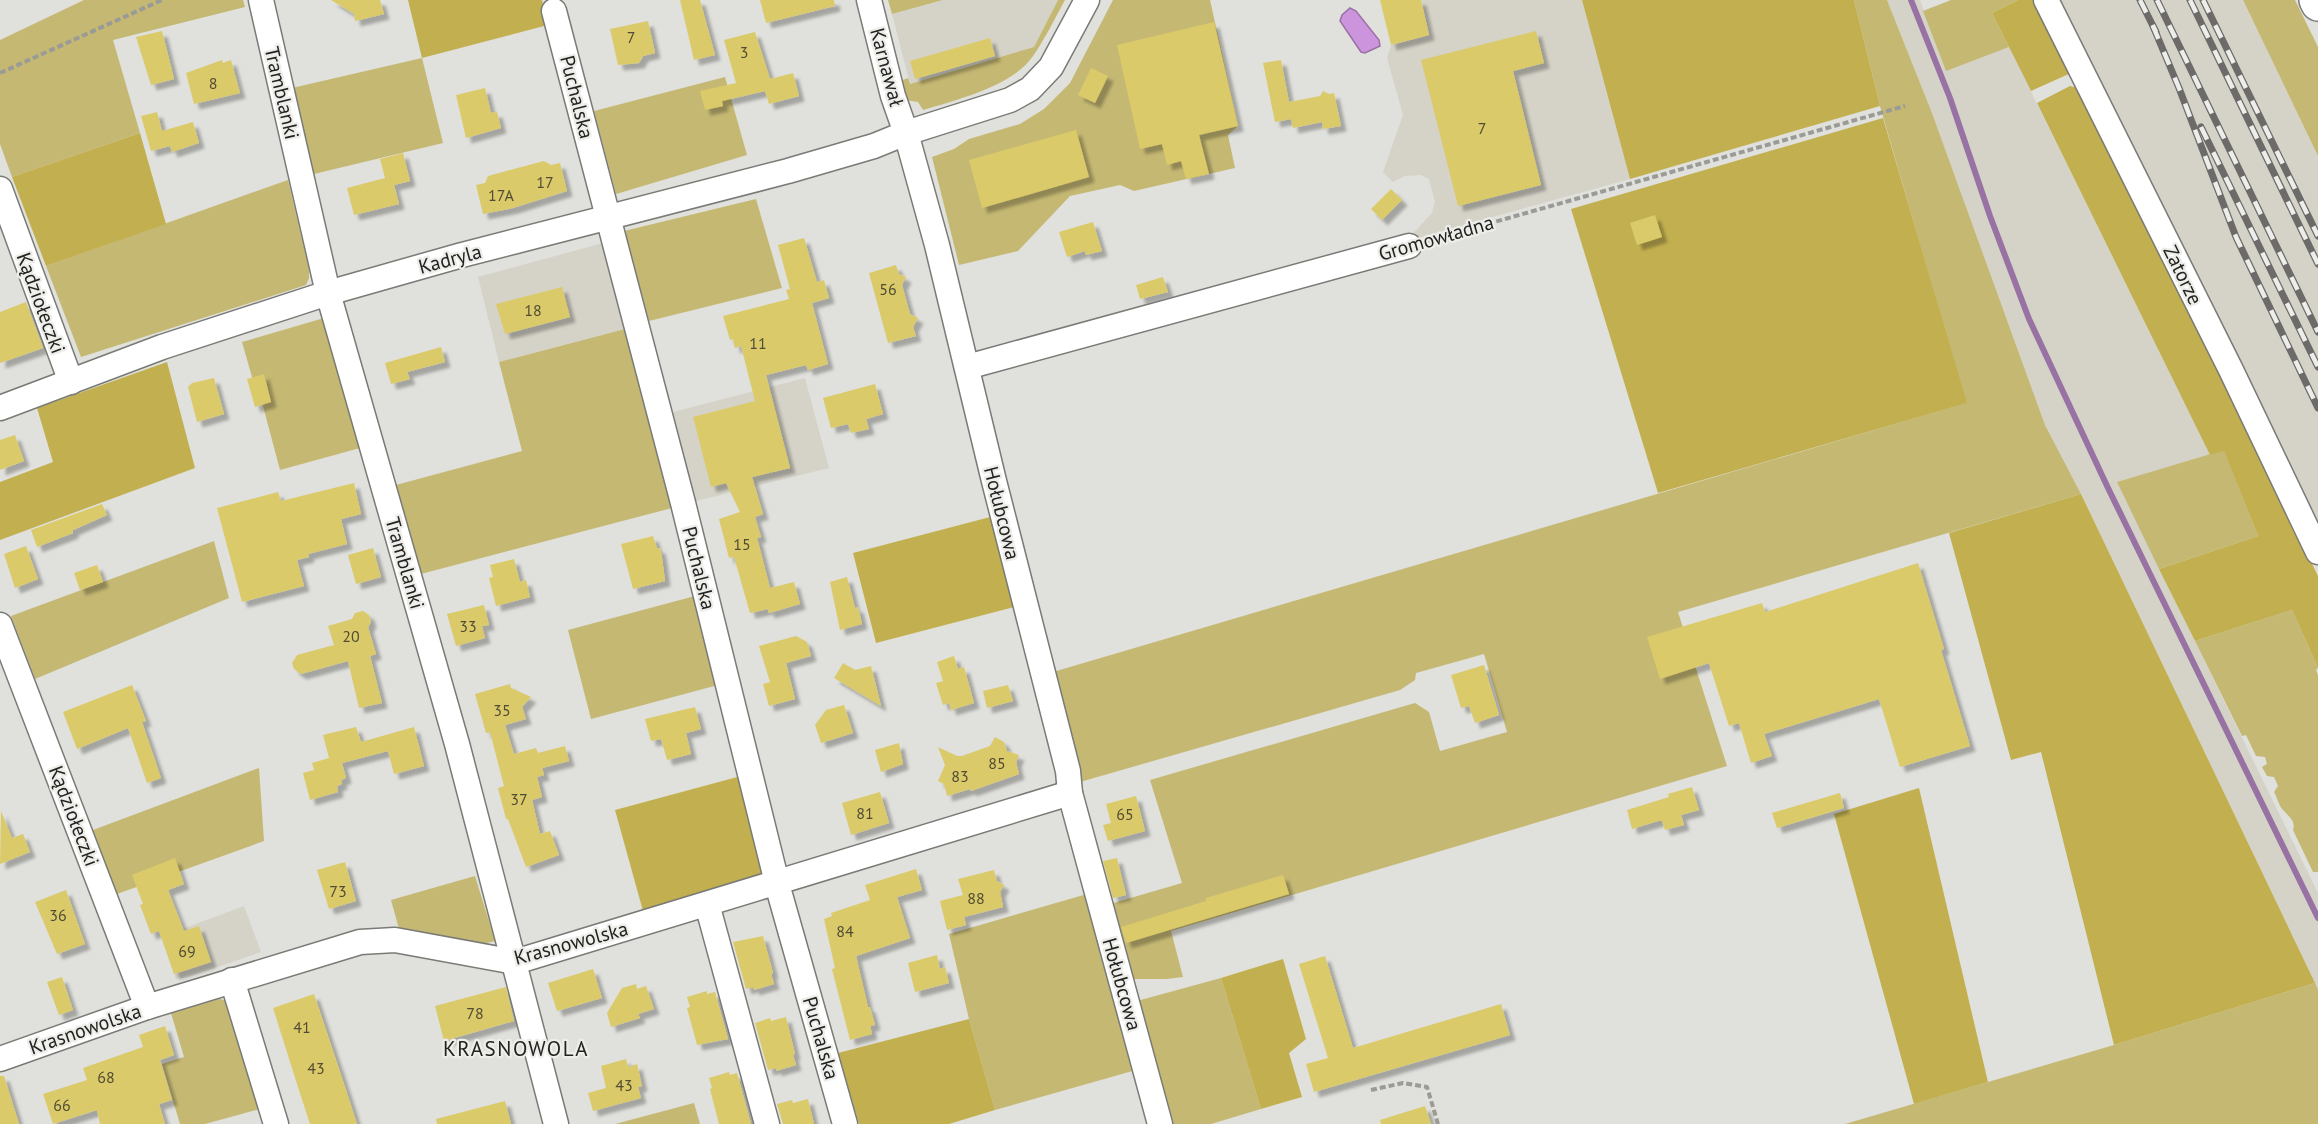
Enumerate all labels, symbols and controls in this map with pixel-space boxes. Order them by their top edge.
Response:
street label: Karnawał [864,25,910,109]
house number: 7 [627,27,635,47]
house number: 3 [740,42,748,62]
street label: Tramblanki [259,44,305,142]
street label: Puchalska [554,53,600,141]
house number: 8 [209,73,217,93]
house number: 7 [1478,118,1486,138]
house number: 17 [536,172,554,192]
house number: 17A [488,185,515,205]
street label: Gromowładna [1375,209,1497,267]
street label: Kadryla [416,238,484,280]
street label: Zatorze [2157,241,2209,309]
street label: Kądziołeczki [11,249,71,357]
house number: 56 [879,279,897,299]
house number: 18 [524,300,542,320]
house number: 11 [749,333,767,353]
street label: Hołubcowa [978,464,1026,562]
street label: Tramblanki [379,514,431,612]
street label: Puchalska [676,524,722,612]
house number: 15 [733,534,751,554]
house number: 33 [459,616,477,636]
house number: 20 [342,626,360,646]
house number: 35 [493,700,511,720]
house number: 85 [988,753,1006,773]
street label: Kądziołeczki [43,762,105,870]
house number: 83 [951,766,969,786]
house number: 37 [510,789,528,809]
house number: 81 [856,803,874,823]
house number: 65 [1116,804,1134,824]
house number: 73 [329,881,347,901]
house number: 88 [967,888,985,908]
house number: 36 [49,905,67,925]
street label: Krasnowolska [511,915,631,971]
house number: 84 [836,921,854,941]
street label: Hołubcowa [1096,935,1148,1033]
house number: 69 [178,941,196,961]
street label: Puchalska [797,994,845,1082]
street label: Krasnowolska [25,998,145,1060]
house number: 78 [466,1003,484,1023]
house number: 41 [293,1017,311,1037]
district label: KRASNOWOLA [443,1035,589,1062]
house number: 43 [307,1058,325,1078]
house number: 68 [97,1067,115,1087]
house number: 43 [615,1075,633,1095]
house number: 66 [53,1095,71,1115]

